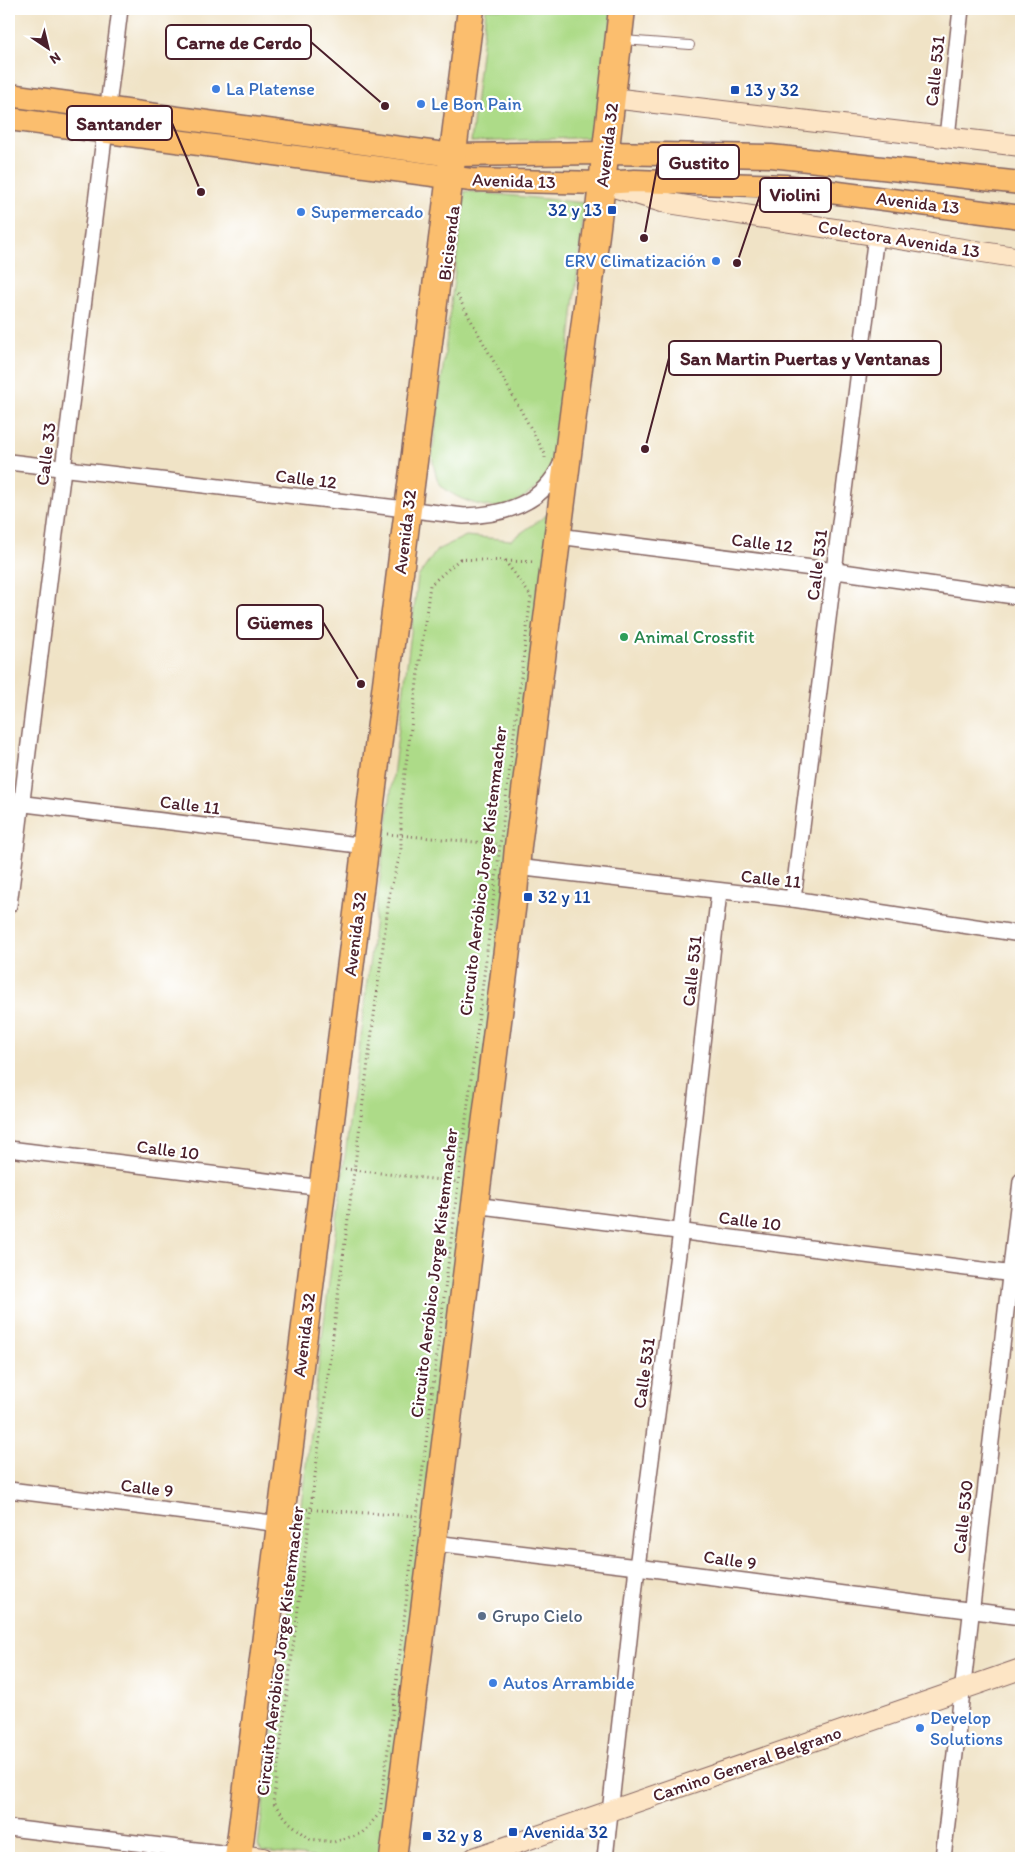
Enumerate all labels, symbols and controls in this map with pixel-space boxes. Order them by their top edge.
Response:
north arrow [22,22,72,72]
callout: Carne de Cerdo [166,25,311,59]
text: Carne de Cerdo [176,31,302,54]
street label: Calle 531 [920,34,950,108]
text: N [46,49,64,68]
place label: La Platense [226,78,315,100]
place label: 13 y 32 [745,79,800,101]
marker: La Platense [210,83,222,95]
marker: 13 y 32 [729,84,741,96]
place label: Le Bon Pain [431,93,522,115]
marker: Le Bon Pain [415,98,427,110]
street label: Avenida 32 [591,101,623,188]
callout: Santander [67,106,172,140]
text: Santander [76,112,163,135]
callout: Gustito [658,145,739,179]
text: Gustito [669,151,730,174]
street label: Avenida 13 [472,169,556,193]
callout: Violini [760,178,831,212]
text: Violini [770,183,821,206]
street label: Avenida 13 [875,187,961,219]
place label: 32 y 13 [548,199,602,221]
place label: Supermercado [311,201,423,223]
street label: Bicisenda [433,204,465,282]
marker: 32 y 13 [606,204,618,216]
marker: Supermercado [295,206,307,218]
street label: Colectora Avenida 13 [816,215,982,263]
place label: ERV Climatización [565,250,706,272]
marker: ERV Climatización [710,255,722,267]
callout: San Martin Puertas y Ventanas [669,341,941,375]
text: San Martin Puertas y Ventanas [680,347,931,370]
street label: Calle 33 [31,421,61,487]
street label: Calle 12 [274,464,338,494]
street label: Avenida 32 [389,488,421,575]
street label: Calle 12 [730,528,794,558]
street label: Calle 531 [802,528,832,602]
callout: Güemes [237,605,323,639]
text: Güemes [247,611,314,634]
place label: Animal Crossfit [634,626,755,648]
marker: Animal Crossfit [618,631,630,643]
street label: Circuito Aeróbico Jorge Kistenmacher [454,724,512,1017]
street label: Calle 11 [159,790,221,820]
street label: Calle 11 [740,865,802,893]
place label: 32 y 11 [538,886,591,908]
street label: Avenida 32 [339,890,371,977]
marker: 32 y 11 [522,891,534,903]
street label: Calle 531 [677,934,707,1008]
street label: Circuito Aeróbico Jorge Kistenmacher [405,1126,463,1419]
street label: Calle 10 [135,1135,201,1165]
street label: Calle 10 [717,1206,783,1236]
street label: Avenida 32 [288,1291,320,1378]
street label: Calle 531 [628,1336,660,1410]
street label: Calle 9 [119,1474,175,1502]
street label: Calle 530 [948,1479,978,1555]
street label: Circuito Aeróbico Jorge Kistenmacher [251,1504,309,1797]
street label: Calle 9 [702,1545,758,1575]
place label: Grupo Cielo [492,1605,583,1627]
marker: Grupo Cielo [476,1610,488,1622]
place label: Autos Arrambide [503,1672,634,1694]
marker: Autos Arrambide [487,1677,499,1689]
place label: Develop Solutions [930,1707,1003,1750]
street label: Camino General Belgrano [650,1721,844,1807]
marker: Develop Solutions [914,1722,926,1734]
place label: Avenida 32 [523,1821,608,1843]
place label: 32 y 8 [437,1825,483,1847]
marker: Avenida 32 [507,1826,519,1838]
marker: 32 y 8 [421,1830,433,1842]

